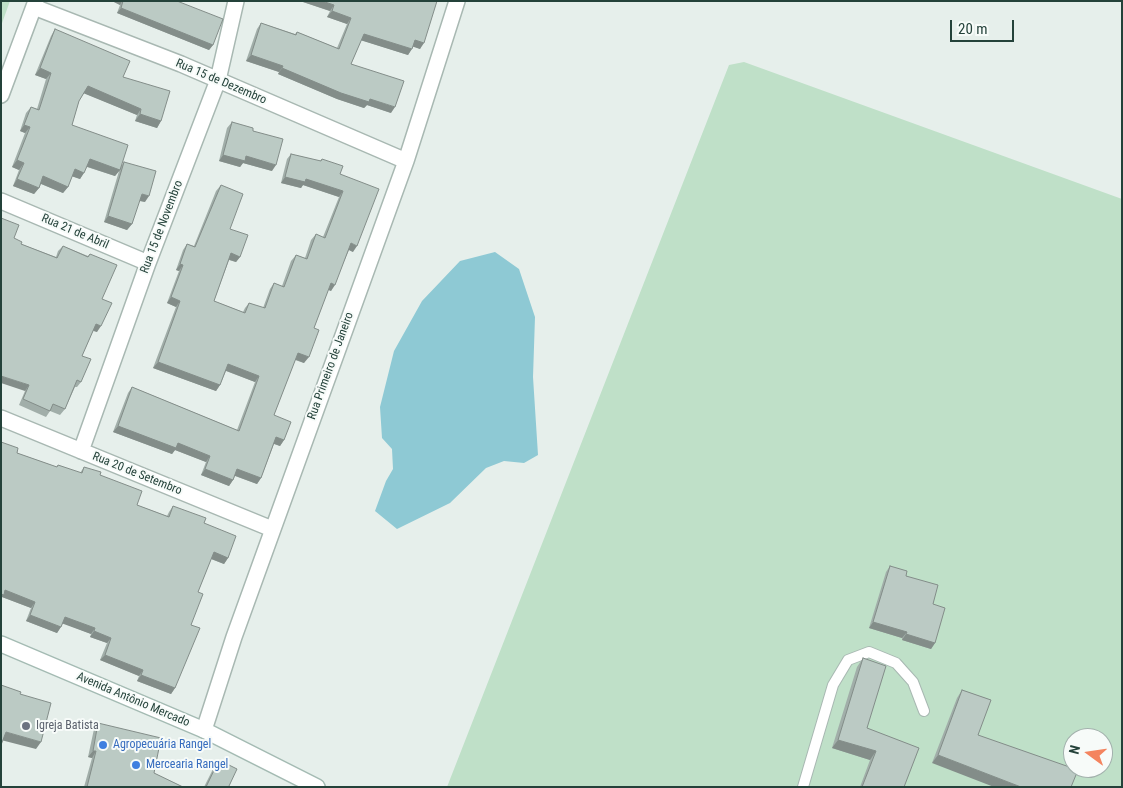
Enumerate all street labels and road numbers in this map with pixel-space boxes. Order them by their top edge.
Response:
street label: Rua 15 de Dezembro [173,56,269,108]
street label: Rua 15 de Novembro [138,179,186,275]
street label: Rua 21 de Abril [39,211,111,253]
street label: Rua Primeiro de Janeiro [305,310,357,422]
street label: Rua 20 de Setembro [90,450,184,498]
street label: Avenida Antônio Mercado [74,670,192,730]

